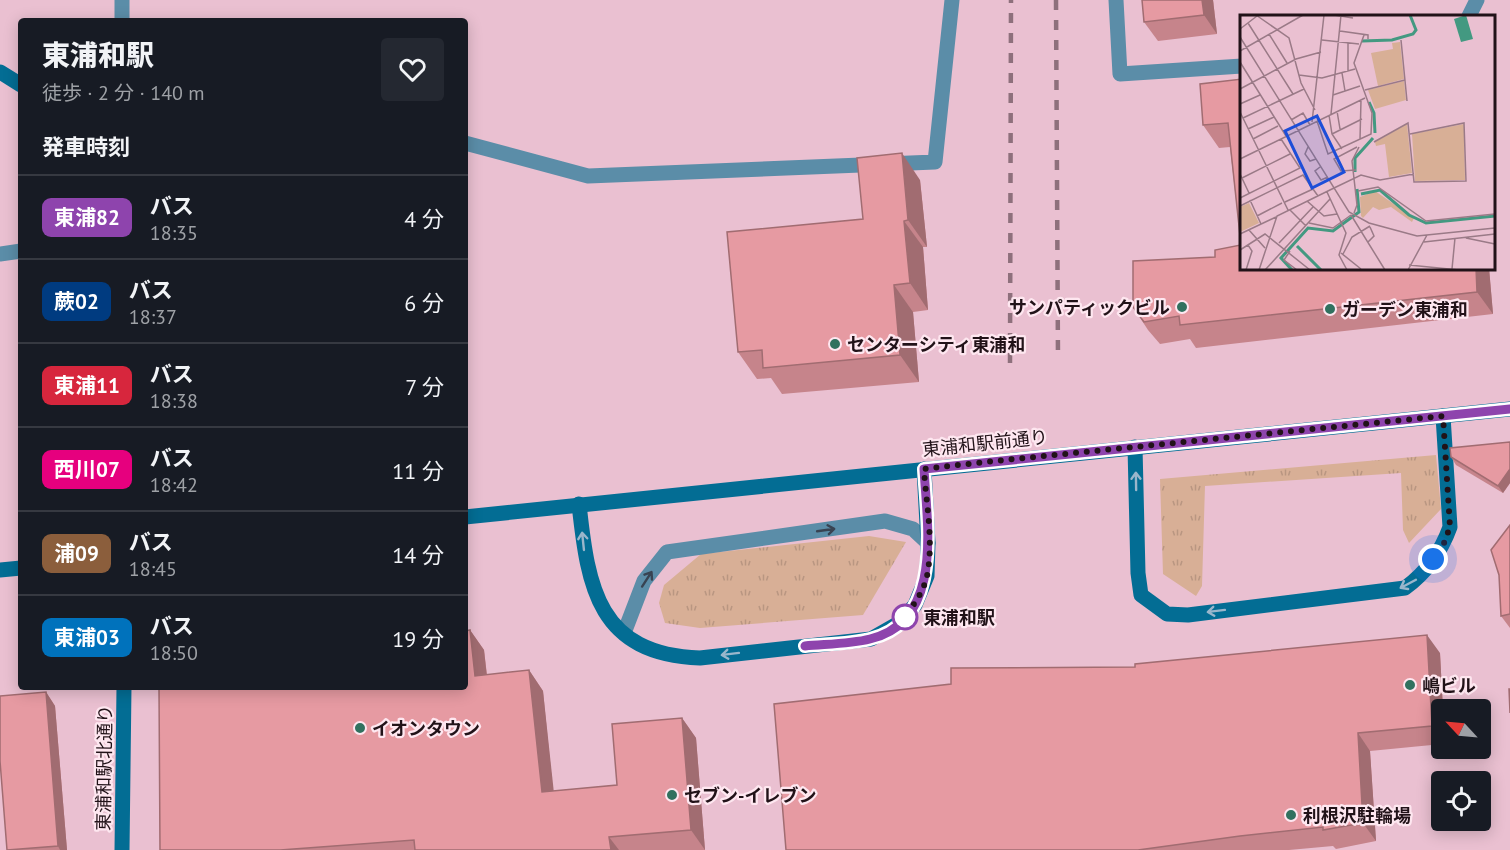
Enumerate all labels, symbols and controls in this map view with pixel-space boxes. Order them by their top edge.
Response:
inset map [1240,15,1495,270]
text: 東浦和駅 [42,36,154,73]
button: heart [381,38,444,101]
text: 徒歩 · 2 分 · 140 m [42,80,205,106]
text: 発車時刻 [42,133,130,161]
text: バス [150,192,194,220]
text: 東浦82 [54,204,120,231]
text: 4 分 [404,205,444,233]
text: 18:35 [150,220,198,246]
text: バス [129,276,173,304]
text: 蕨02 [54,288,99,315]
text: 6 分 [404,289,444,317]
place label: サンパティックビル [1009,296,1170,319]
place label: ガーデン東浦和 [1342,298,1468,321]
marker: サンパティックビル [1175,300,1189,314]
marker: ガーデン東浦和 [1323,302,1337,316]
text: 18:37 [129,304,177,330]
place label: センターシティ東浦和 [847,333,1026,356]
marker: センターシティ東浦和 [828,337,842,351]
text: バス [150,360,194,388]
text: 東浦11 [54,372,120,399]
text: 7 分 [405,373,444,401]
text: 18:38 [150,388,198,414]
street label: 東浦和駅前通り [921,425,1049,461]
text: バス [150,444,194,472]
text: 西川07 [54,456,120,483]
text: 11 分 [392,457,444,485]
one-way arrow [1130,471,1142,491]
text: 18:42 [150,472,198,498]
one-way arrow [816,524,836,535]
text: バス [129,528,173,556]
one-way arrow [577,531,588,551]
text: 浦09 [54,540,99,567]
text: 14 分 [392,541,444,569]
your location [1418,544,1448,574]
text: 18:45 [129,556,177,582]
one-way arrow [641,571,653,588]
one-way arrow [1400,578,1417,590]
marker: 東浦和駅 [892,604,918,630]
place label: 東浦和駅 [923,606,995,629]
one-way arrow [1206,606,1226,617]
text: バス [150,612,194,640]
text: 東浦03 [54,624,120,651]
text: 19 分 [392,625,444,653]
text: 18:50 [150,640,198,666]
one-way arrow [720,649,740,660]
place label: 嶋ビル [1422,674,1476,697]
marker: 嶋ビル [1403,678,1417,692]
north arrow [1431,699,1491,759]
map controls [1431,699,1491,831]
street label: 東浦和駅北通り [91,705,117,831]
place label: イオンタウン [372,717,480,740]
marker: イオンタウン [353,721,367,735]
button: locate [1431,771,1491,831]
place label: セブン-イレブン [684,784,816,807]
marker: セブン-イレブン [665,788,679,802]
place label: 利根沢駐輪場 [1303,804,1411,827]
marker: 利根沢駐輪場 [1284,808,1298,822]

